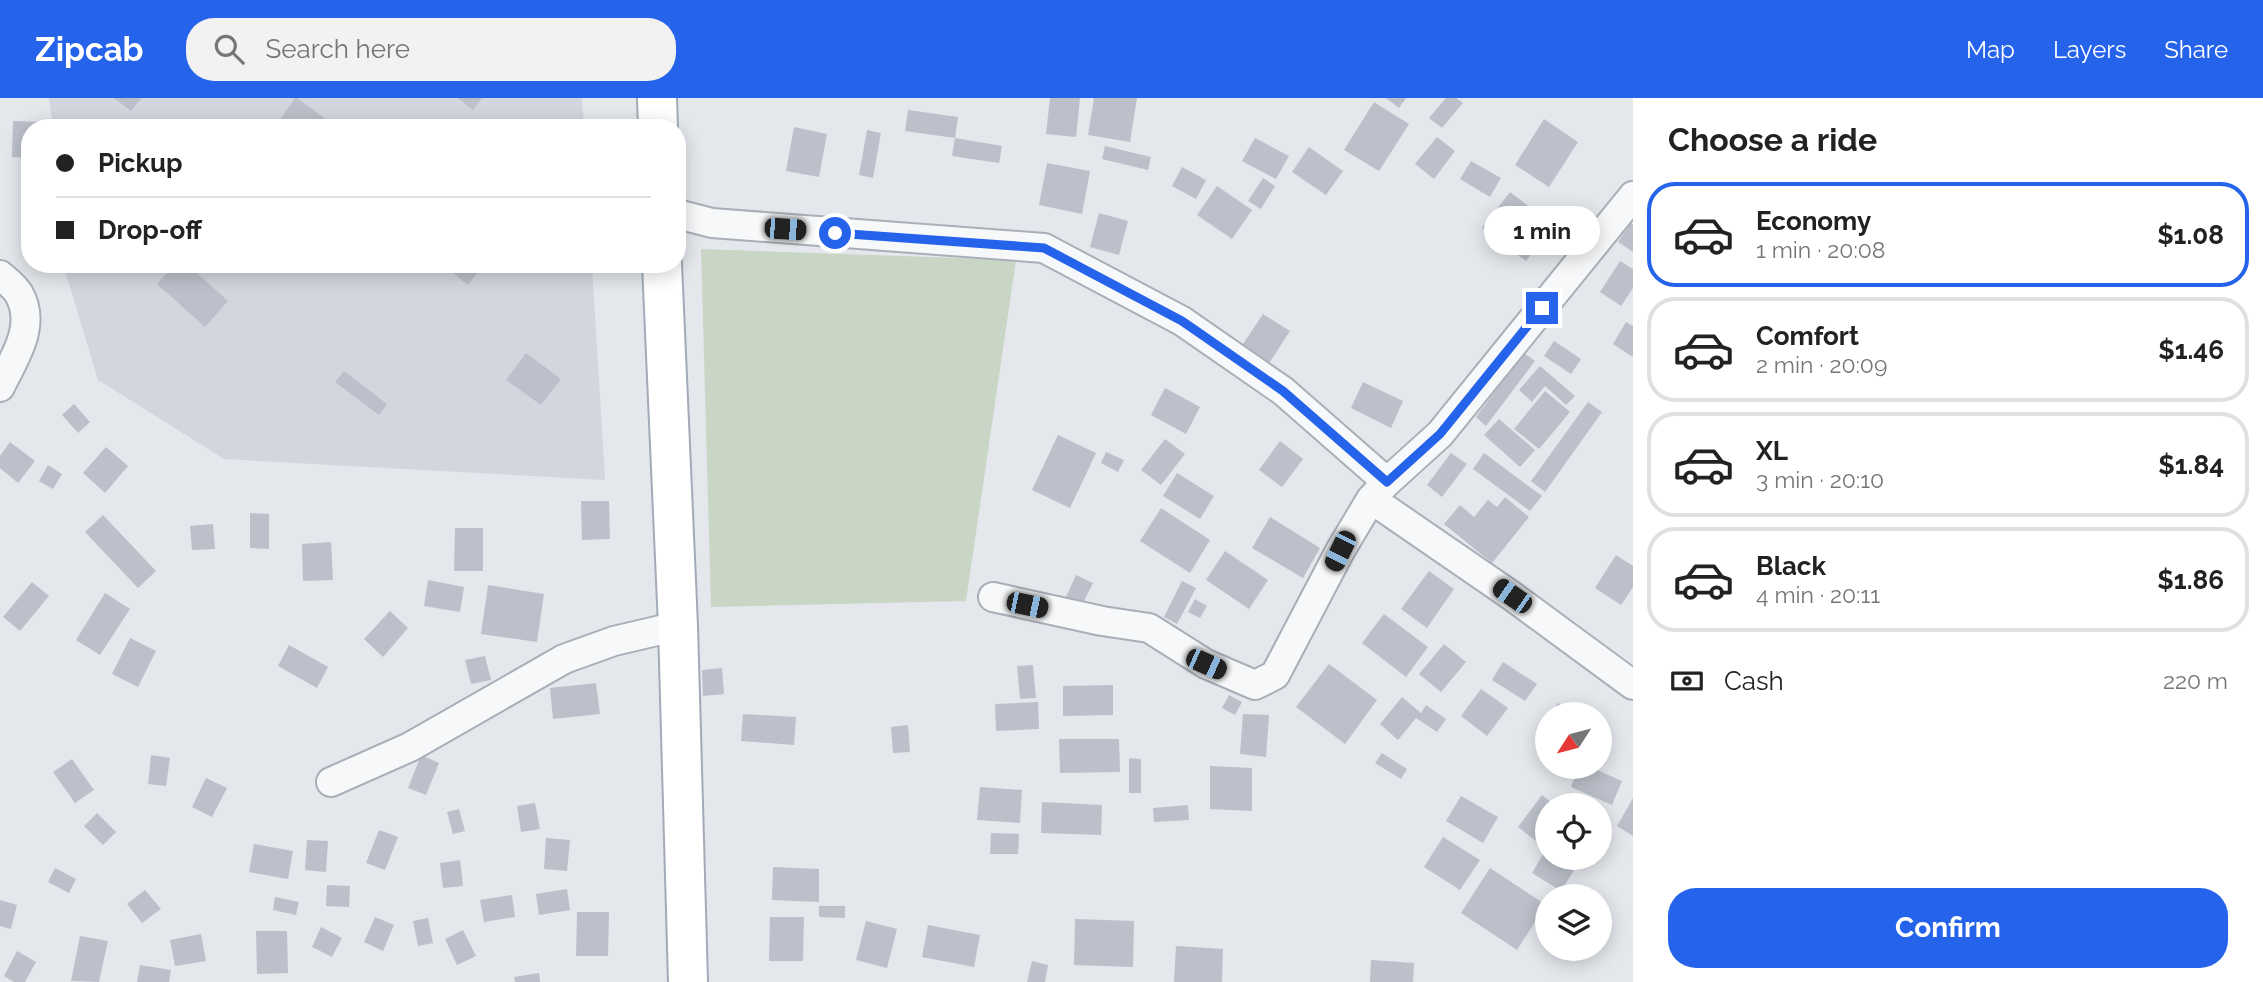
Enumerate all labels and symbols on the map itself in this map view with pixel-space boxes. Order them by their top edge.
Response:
callout: 1 min [1484,206,1600,256]
car [764,217,807,241]
route start [819,217,851,249]
route end [1526,292,1558,324]
car [1322,528,1359,574]
car [1489,575,1536,617]
car [1005,590,1050,620]
car [1183,646,1230,682]
north arrow [1535,702,1612,779]

